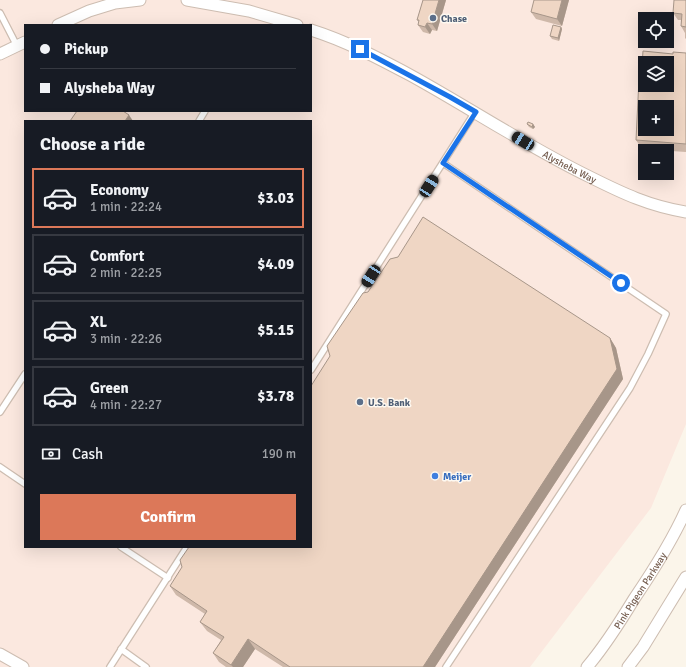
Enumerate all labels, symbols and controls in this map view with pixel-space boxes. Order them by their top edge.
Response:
map controls [638,12,674,180]
button: locate [638,12,674,48]
marker: Chase [428,13,438,23]
place label: Chase [441,13,467,25]
text: Pickup [64,40,108,58]
route end [351,40,369,58]
button: layers [638,56,674,92]
text: Alysheba Way [64,79,155,97]
button: + [638,100,674,136]
car [510,130,536,152]
text: Choose a ride [40,133,145,155]
button: − [638,144,674,180]
street label: Alysheba Way [540,148,598,186]
car [417,173,441,199]
icon: car [42,180,78,216]
text: Economy [90,181,149,199]
text: $3.03 [257,189,294,207]
text: 1 min · 22:24 [90,199,162,215]
icon: car [42,246,78,282]
text: Comfort [90,247,144,265]
text: $4.09 [257,255,294,273]
car [359,263,383,289]
text: 2 min · 22:25 [90,265,162,281]
route start [612,274,630,292]
icon: car [42,312,78,348]
text: XL [90,313,107,331]
text: $5.15 [257,321,294,339]
text: 3 min · 22:26 [90,331,162,347]
icon: car [42,378,78,414]
text: Green [90,379,129,397]
text: $3.78 [257,387,294,405]
text: 4 min · 22:27 [90,397,162,413]
marker: U.S. Bank [355,397,365,407]
place label: U.S. Bank [368,397,411,409]
icon: cash [40,443,62,465]
text: Cash [72,445,103,463]
text: 190 m [262,446,296,462]
marker: Meijer [430,471,440,481]
place label: Meijer [443,471,471,483]
button: Confirm [40,494,296,540]
street label: Pink Pigeon Parkway [612,550,670,632]

